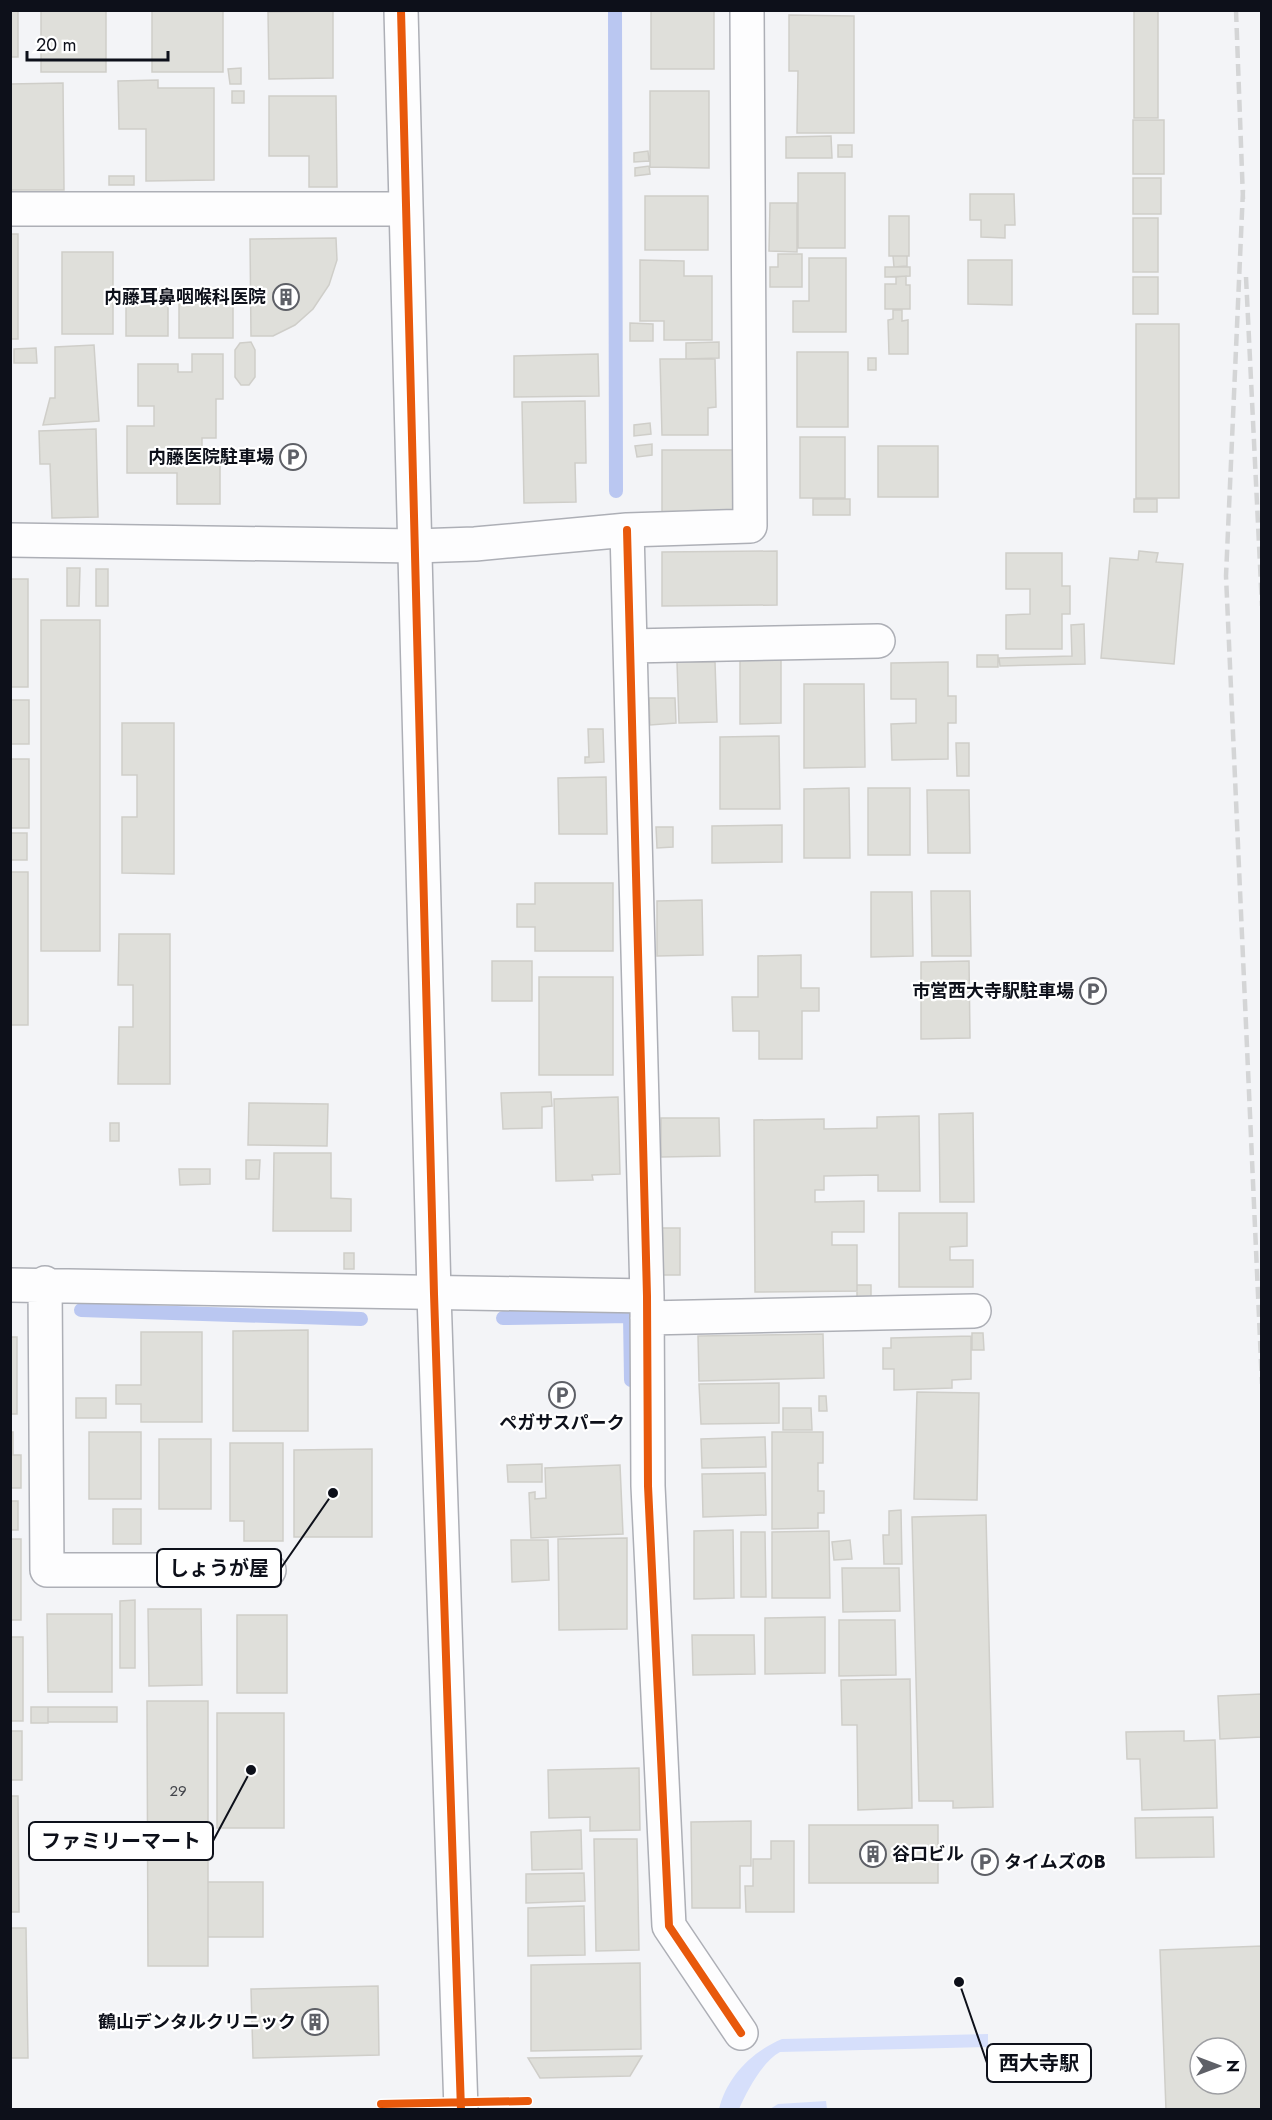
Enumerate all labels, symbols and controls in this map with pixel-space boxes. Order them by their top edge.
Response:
scale bar [27,24,168,62]
text: 20 m [36,32,76,58]
building icon: 内藤耳鼻咽喉科医院 [271,282,301,312]
place label: 内藤耳鼻咽喉科医院 [104,284,266,310]
parking icon: 内藤医院駐車場 [278,442,308,472]
place label: 内藤医院駐車場 [148,444,274,470]
parking icon: 市営西大寺駅駐車場 [1078,976,1108,1006]
place label: 市営西大寺駅駐車場 [912,978,1074,1004]
parking icon: ペガサスパーク [547,1380,577,1410]
place label: ペガサスパーク [499,1410,625,1436]
callout: しょうが屋 [157,1549,281,1587]
text: しょうが屋 [169,1554,269,1583]
house number: 29 [169,1780,187,1802]
callout: ファミリーマート [29,1822,213,1860]
text: ファミリーマート [41,1827,201,1856]
building icon: 谷口ビル [858,1839,888,1869]
place label: 谷口ビル [892,1841,964,1867]
parking icon: タイムズのB [970,1847,1000,1877]
place label: タイムズのB [1004,1849,1106,1875]
building icon: 鶴山デンタルクリニック [300,2007,330,2037]
place label: 鶴山デンタルクリニック [98,2009,296,2035]
north arrow [1188,2036,1248,2096]
callout: 西大寺駅 [987,2044,1091,2082]
text: 西大寺駅 [999,2049,1079,2078]
text: N [1221,2060,1244,2072]

